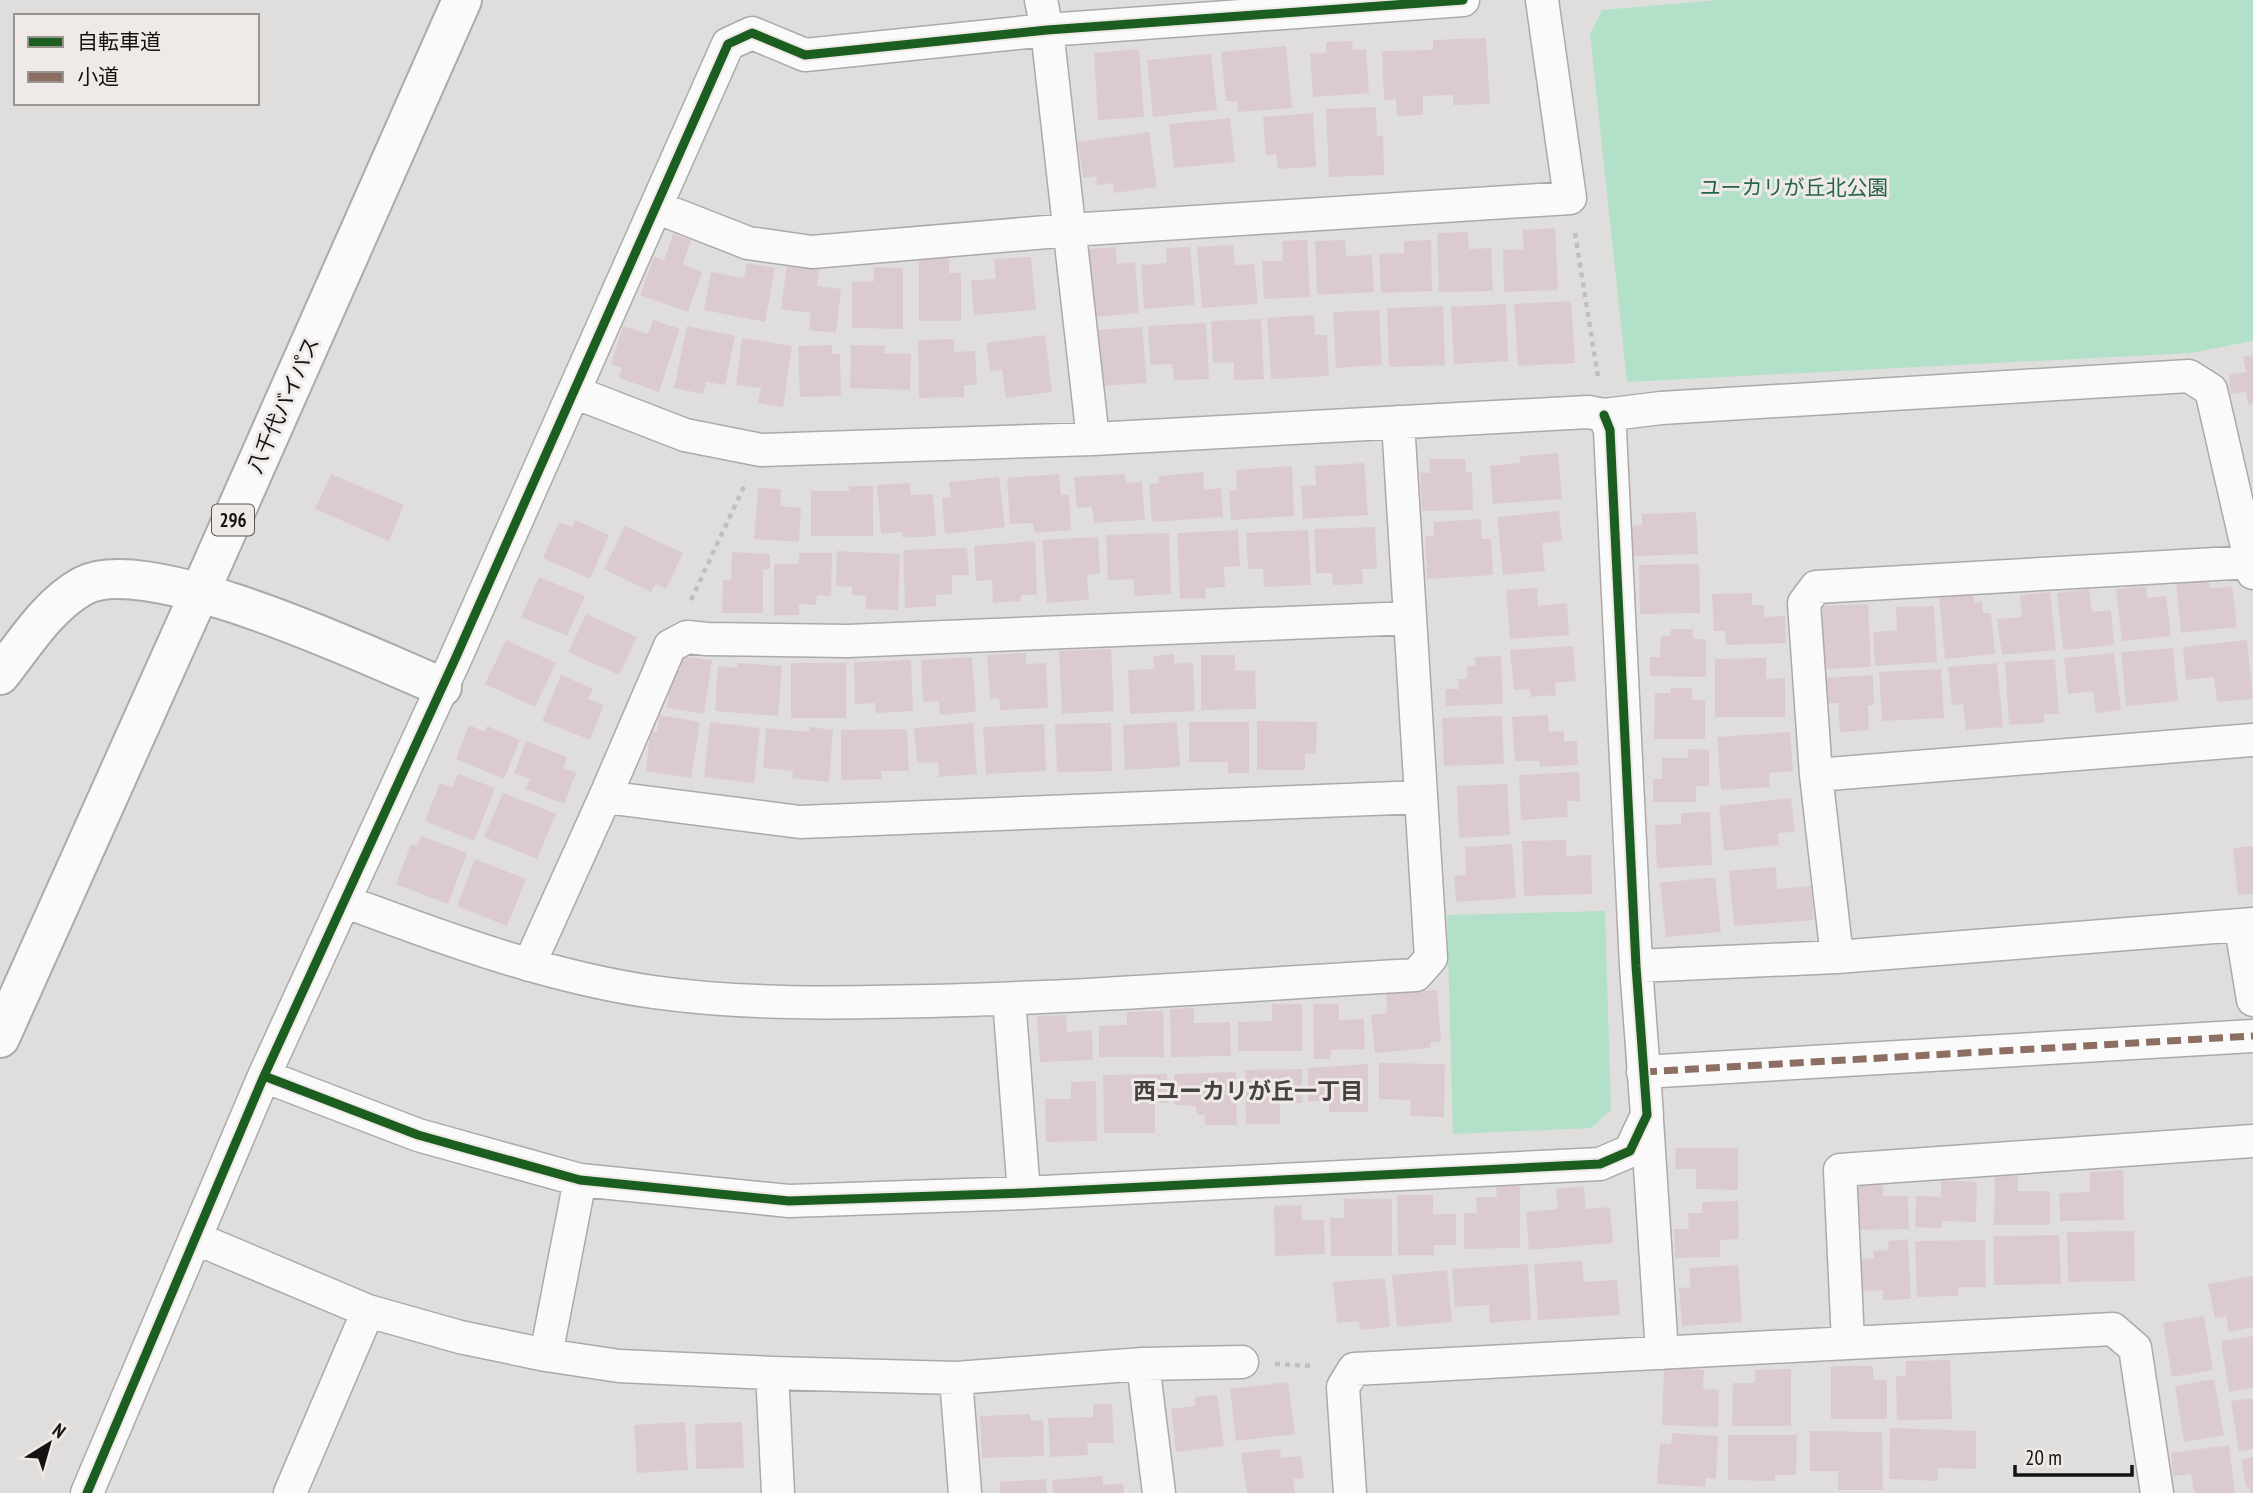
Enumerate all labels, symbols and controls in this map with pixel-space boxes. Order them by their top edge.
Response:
legend [14,14,259,105]
text: 自転車道 [77,28,161,55]
text: 小道 [77,63,119,90]
park label: ユーカリが丘北公園 [1700,174,1889,201]
street label: 八千代バイパス [241,333,325,477]
road number: 296 [212,505,254,536]
district label: 西ユーカリが丘一丁目 [1133,1076,1363,1105]
north arrow [14,1409,84,1479]
text: N [48,1418,71,1443]
scale bar [2015,1434,2132,1478]
text: 20 m [2025,1444,2062,1471]

